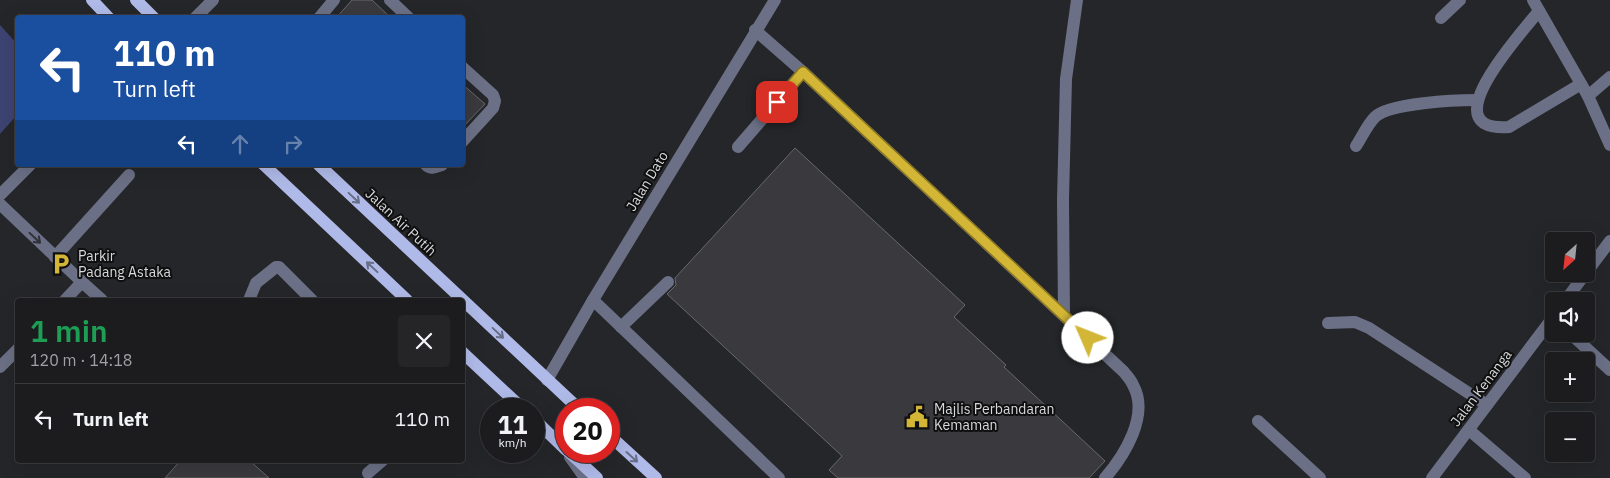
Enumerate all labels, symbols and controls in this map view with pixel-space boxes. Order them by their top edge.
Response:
text: 110 m [113,30,216,76]
icon: left [30,35,95,100]
text: Turn left [113,74,196,103]
pin [756,81,798,123]
icon: arrive [763,88,791,116]
icon: left [173,130,201,158]
icon: ahead [226,130,254,158]
icon: right [279,130,307,158]
street label: Jalan Dato [622,148,672,214]
street label: Jalan Air Putih [362,184,440,260]
one-way arrow [348,192,361,204]
one-way arrow [29,232,42,244]
north arrow [1545,232,1595,282]
map controls [1545,232,1595,462]
place label: Parkir Padang Astaka [78,247,171,281]
parking icon: Parkir Padang Astaka [48,251,74,277]
one-way arrow [366,261,378,273]
button: sound [1545,292,1595,342]
text: 1 min [30,311,108,350]
position arrow [1061,311,1113,363]
button: close [398,315,450,367]
one-way arrow [492,327,504,339]
street label: Jalan Kenanga [1446,346,1516,430]
text: 120 m · 14:18 [30,350,132,370]
button: + [1545,352,1595,402]
speed limit sign: 20 [555,398,620,463]
place label: Majlis Perbandaran Kemaman [934,400,1054,434]
public building icon: Majlis Perbandaran Kemaman [904,404,930,430]
icon: left [30,405,58,433]
text: Turn left [73,407,149,431]
text: 110 m [395,407,450,431]
text: 11 [497,408,528,441]
button: − [1545,412,1595,462]
text: km/h [498,435,527,450]
one-way arrow [626,451,639,462]

